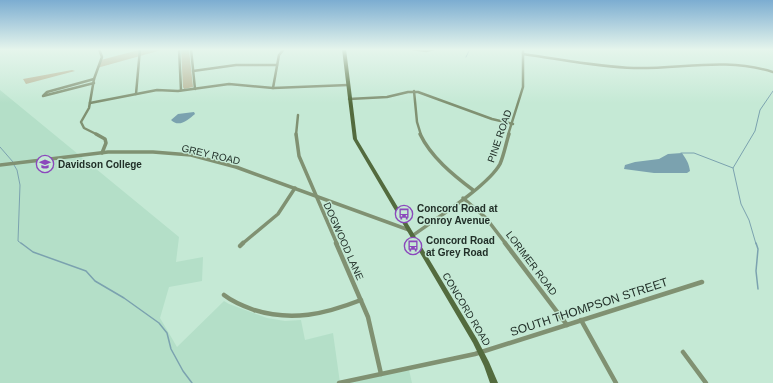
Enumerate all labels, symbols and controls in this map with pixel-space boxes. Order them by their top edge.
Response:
street label: PINE ROAD [485,108,514,164]
street label: GREY ROAD [180,142,241,167]
school or university icon: Davidson College [35,154,55,174]
place label: Davidson College [58,159,142,170]
street label: DOGWOOD LANE [321,201,366,282]
place label: Concord Road at Conroy Avenue [417,203,498,226]
bus stop icon: Concord Road at Conroy Avenue [394,204,414,224]
street label: LORIMER ROAD [504,229,559,297]
place label: Concord Road at Grey Road [426,235,495,258]
bus stop icon: Concord Road at Grey Road [403,236,423,256]
street label: CONCORD ROAD [440,271,493,348]
street label: SOUTH THOMPSON STREET [508,275,670,339]

